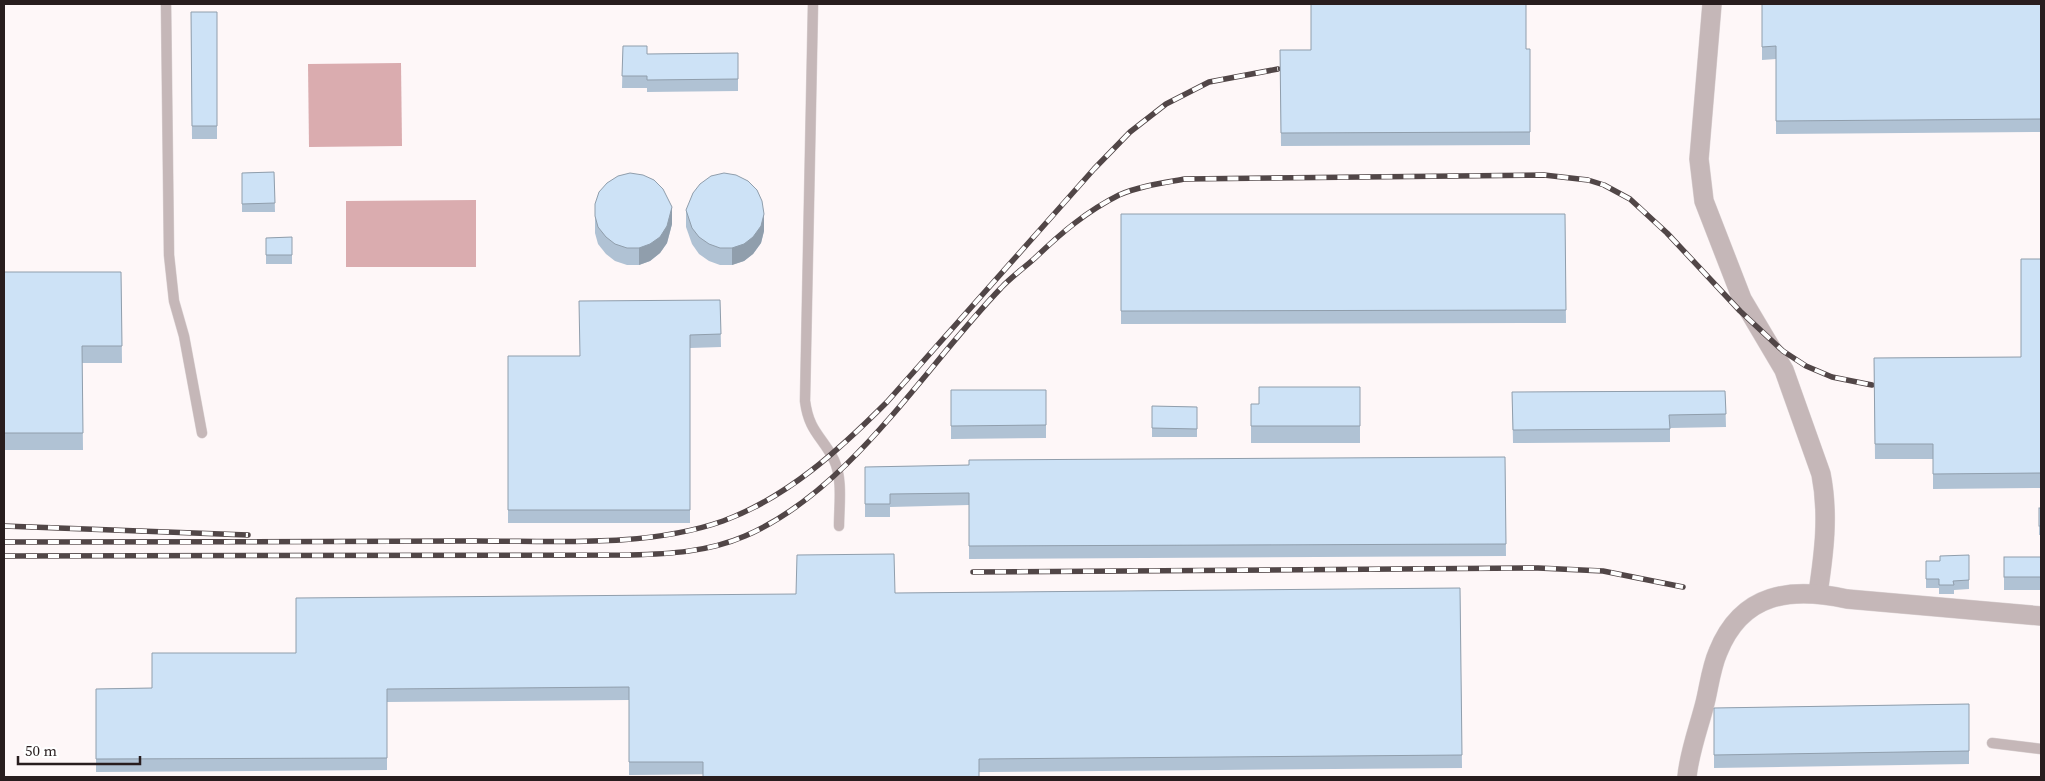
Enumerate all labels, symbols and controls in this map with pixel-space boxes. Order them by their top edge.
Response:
scale bar [18,734,140,766]
text: 50 m [25,740,57,761]

